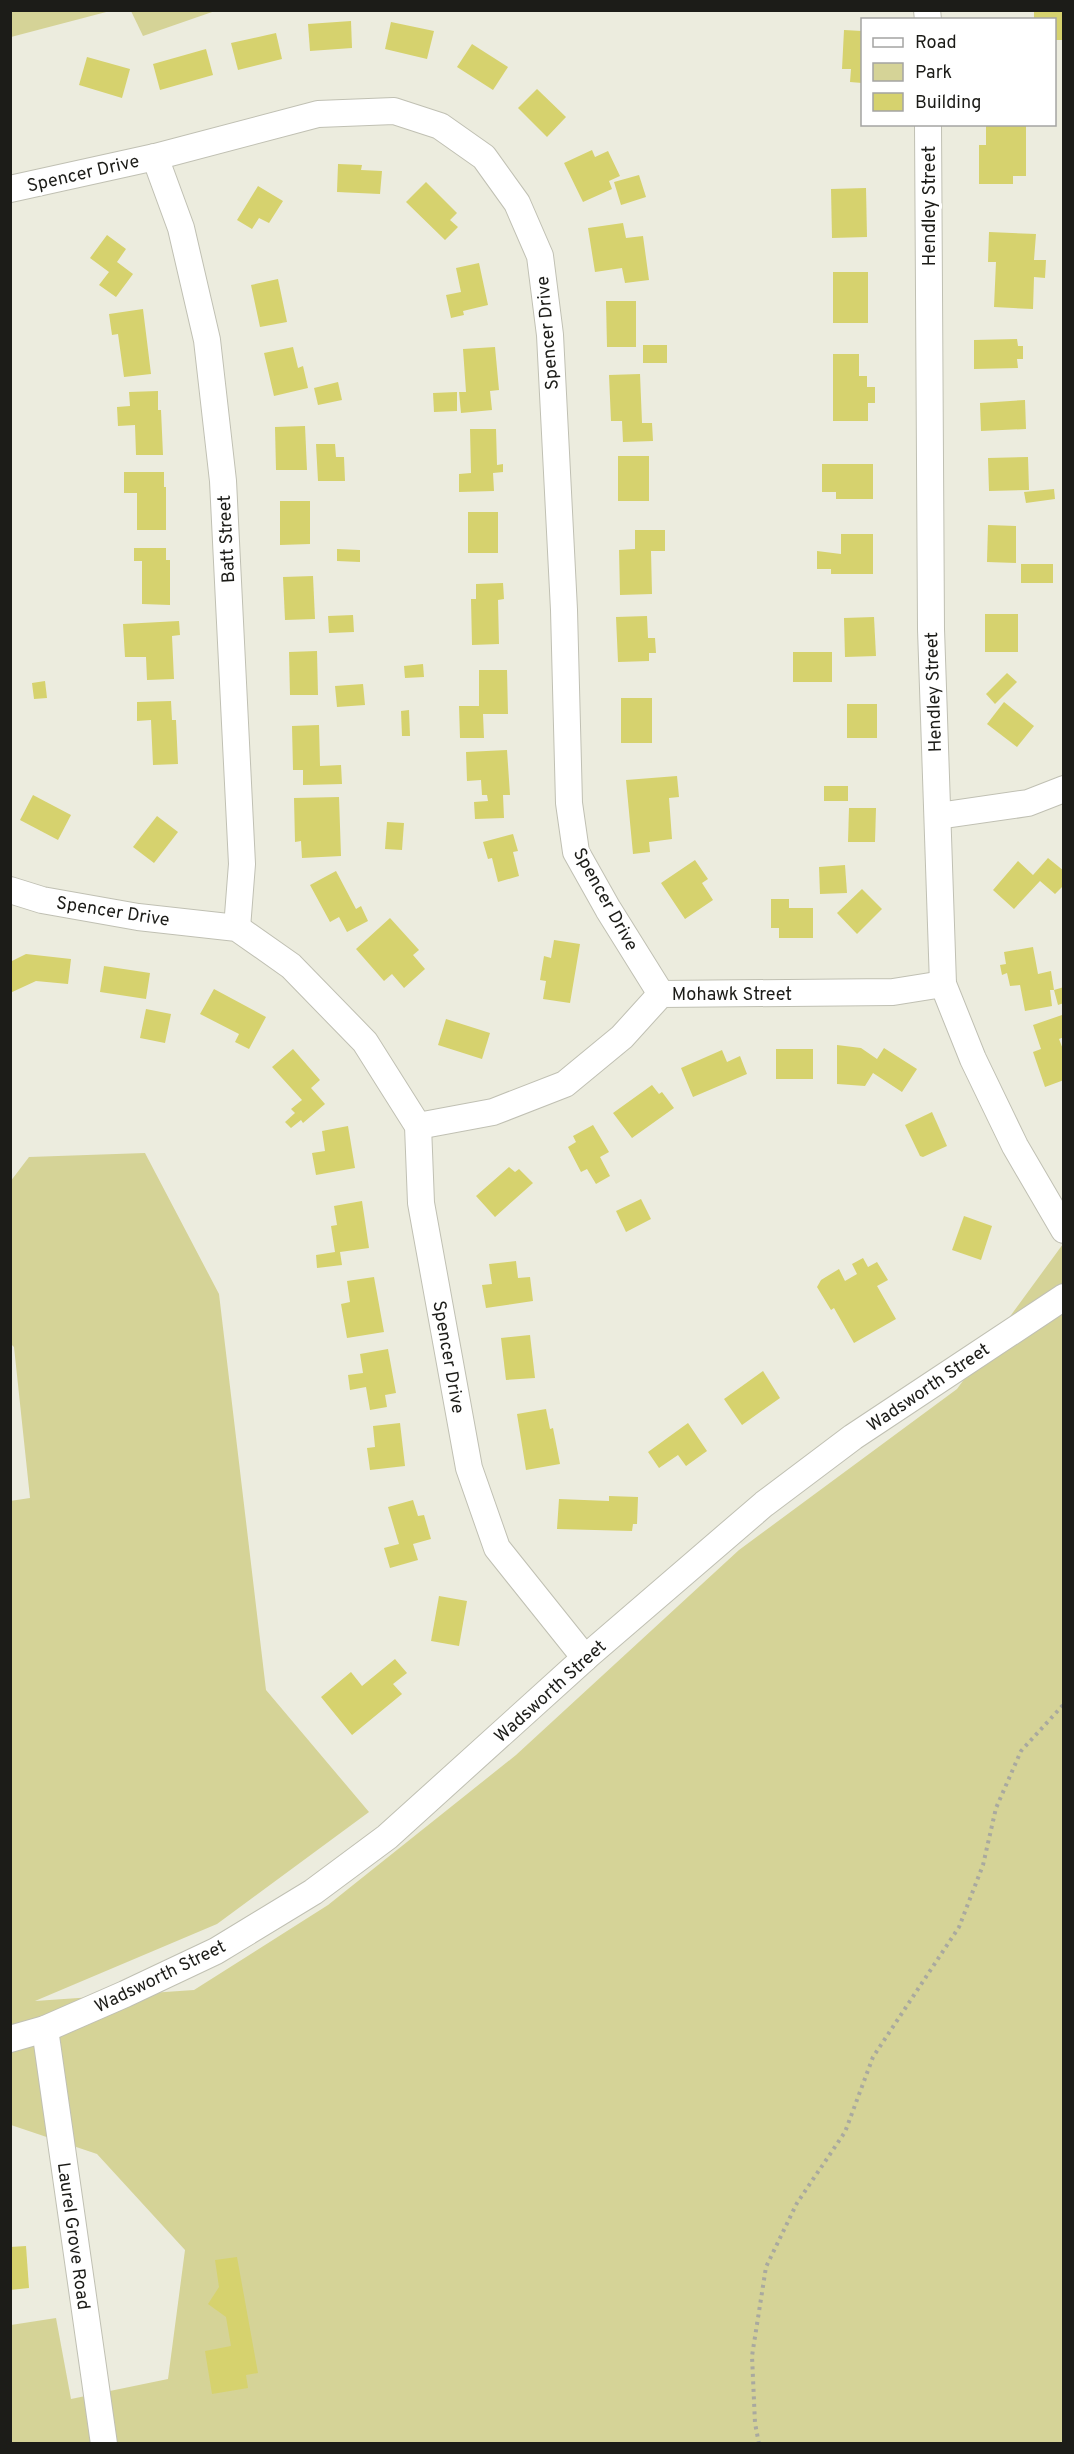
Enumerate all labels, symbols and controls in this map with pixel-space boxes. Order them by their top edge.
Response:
legend [861,18,1056,126]
text: Road [915,32,957,55]
text: Park [915,62,952,85]
text: Building [915,92,981,115]
street label: Hendley Street [919,146,942,266]
street label: Spencer Drive [25,150,142,199]
street label: Spencer Drive [532,275,565,391]
street label: Batt Street [214,494,241,584]
street label: Hendley Street [921,631,948,752]
street label: Spencer Drive [567,844,642,955]
street label: Spencer Drive [54,892,171,933]
street label: Mohawk Street [672,984,792,1007]
street label: Spencer Drive [426,1299,469,1416]
street label: Wadsworth Street [863,1339,995,1438]
street label: Wadsworth Street [490,1636,612,1749]
street label: Wadsworth Street [91,1936,230,2019]
street label: Laurel Grove Road [51,2161,94,2311]

